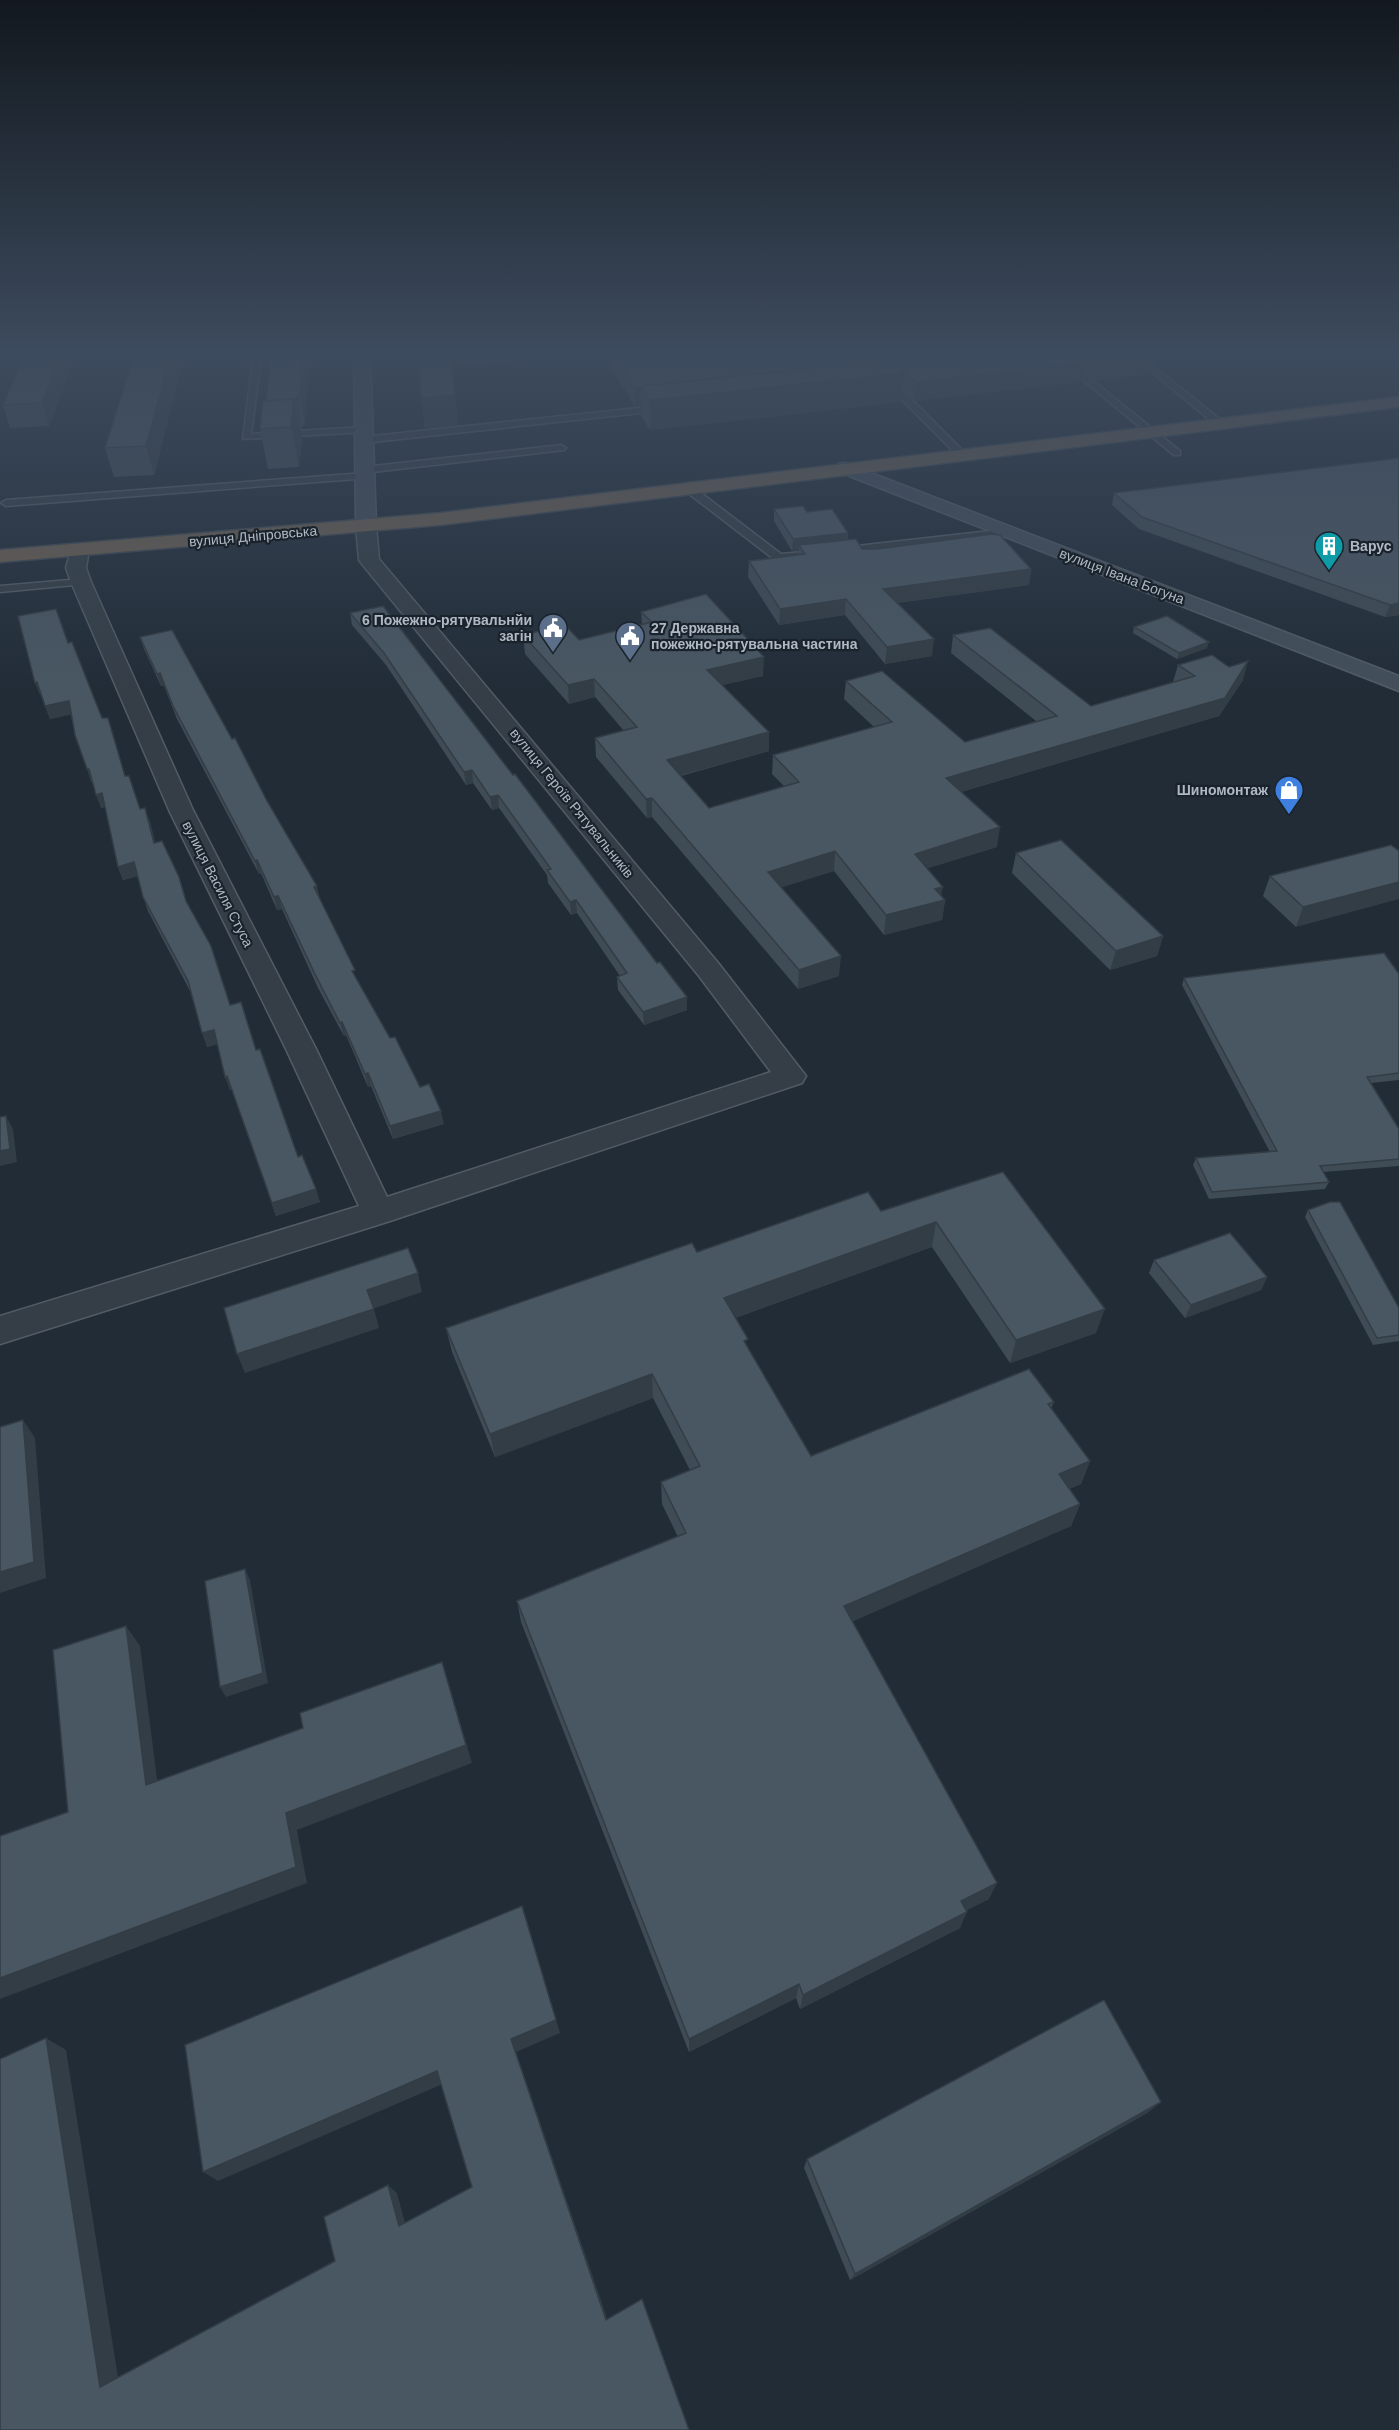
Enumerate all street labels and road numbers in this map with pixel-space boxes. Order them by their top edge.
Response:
street label: вулиця Дніпровська [188,522,318,550]
street label: вулиця Івана Богуна [1057,545,1187,607]
street label: вулиця Героїв Рятувальників [507,725,637,881]
street label: вулиця Василя Стуса [179,818,257,950]

